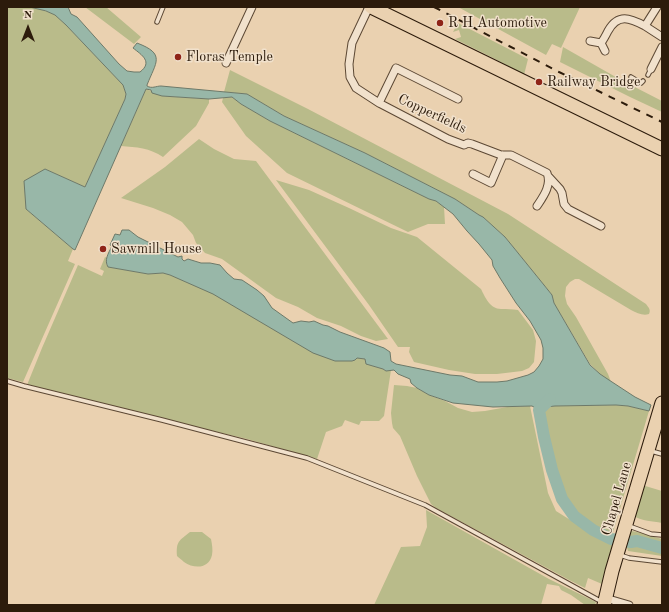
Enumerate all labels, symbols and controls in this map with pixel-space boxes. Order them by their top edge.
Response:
north arrow [8,8,48,48]
text: N [24,10,32,21]
place label: R H Automotive [448,15,547,31]
marker: R H Automotive [435,18,445,28]
place label: Floras Temple [186,49,273,65]
marker: Floras Temple [173,52,183,62]
place label: Railway Bridge [547,74,640,90]
marker: Railway Bridge [534,77,544,87]
street label: Copperfields [395,91,469,137]
place label: Sawmill House [111,241,201,257]
marker: Sawmill House [98,244,108,254]
street label: Chapel Lane [599,460,635,538]

